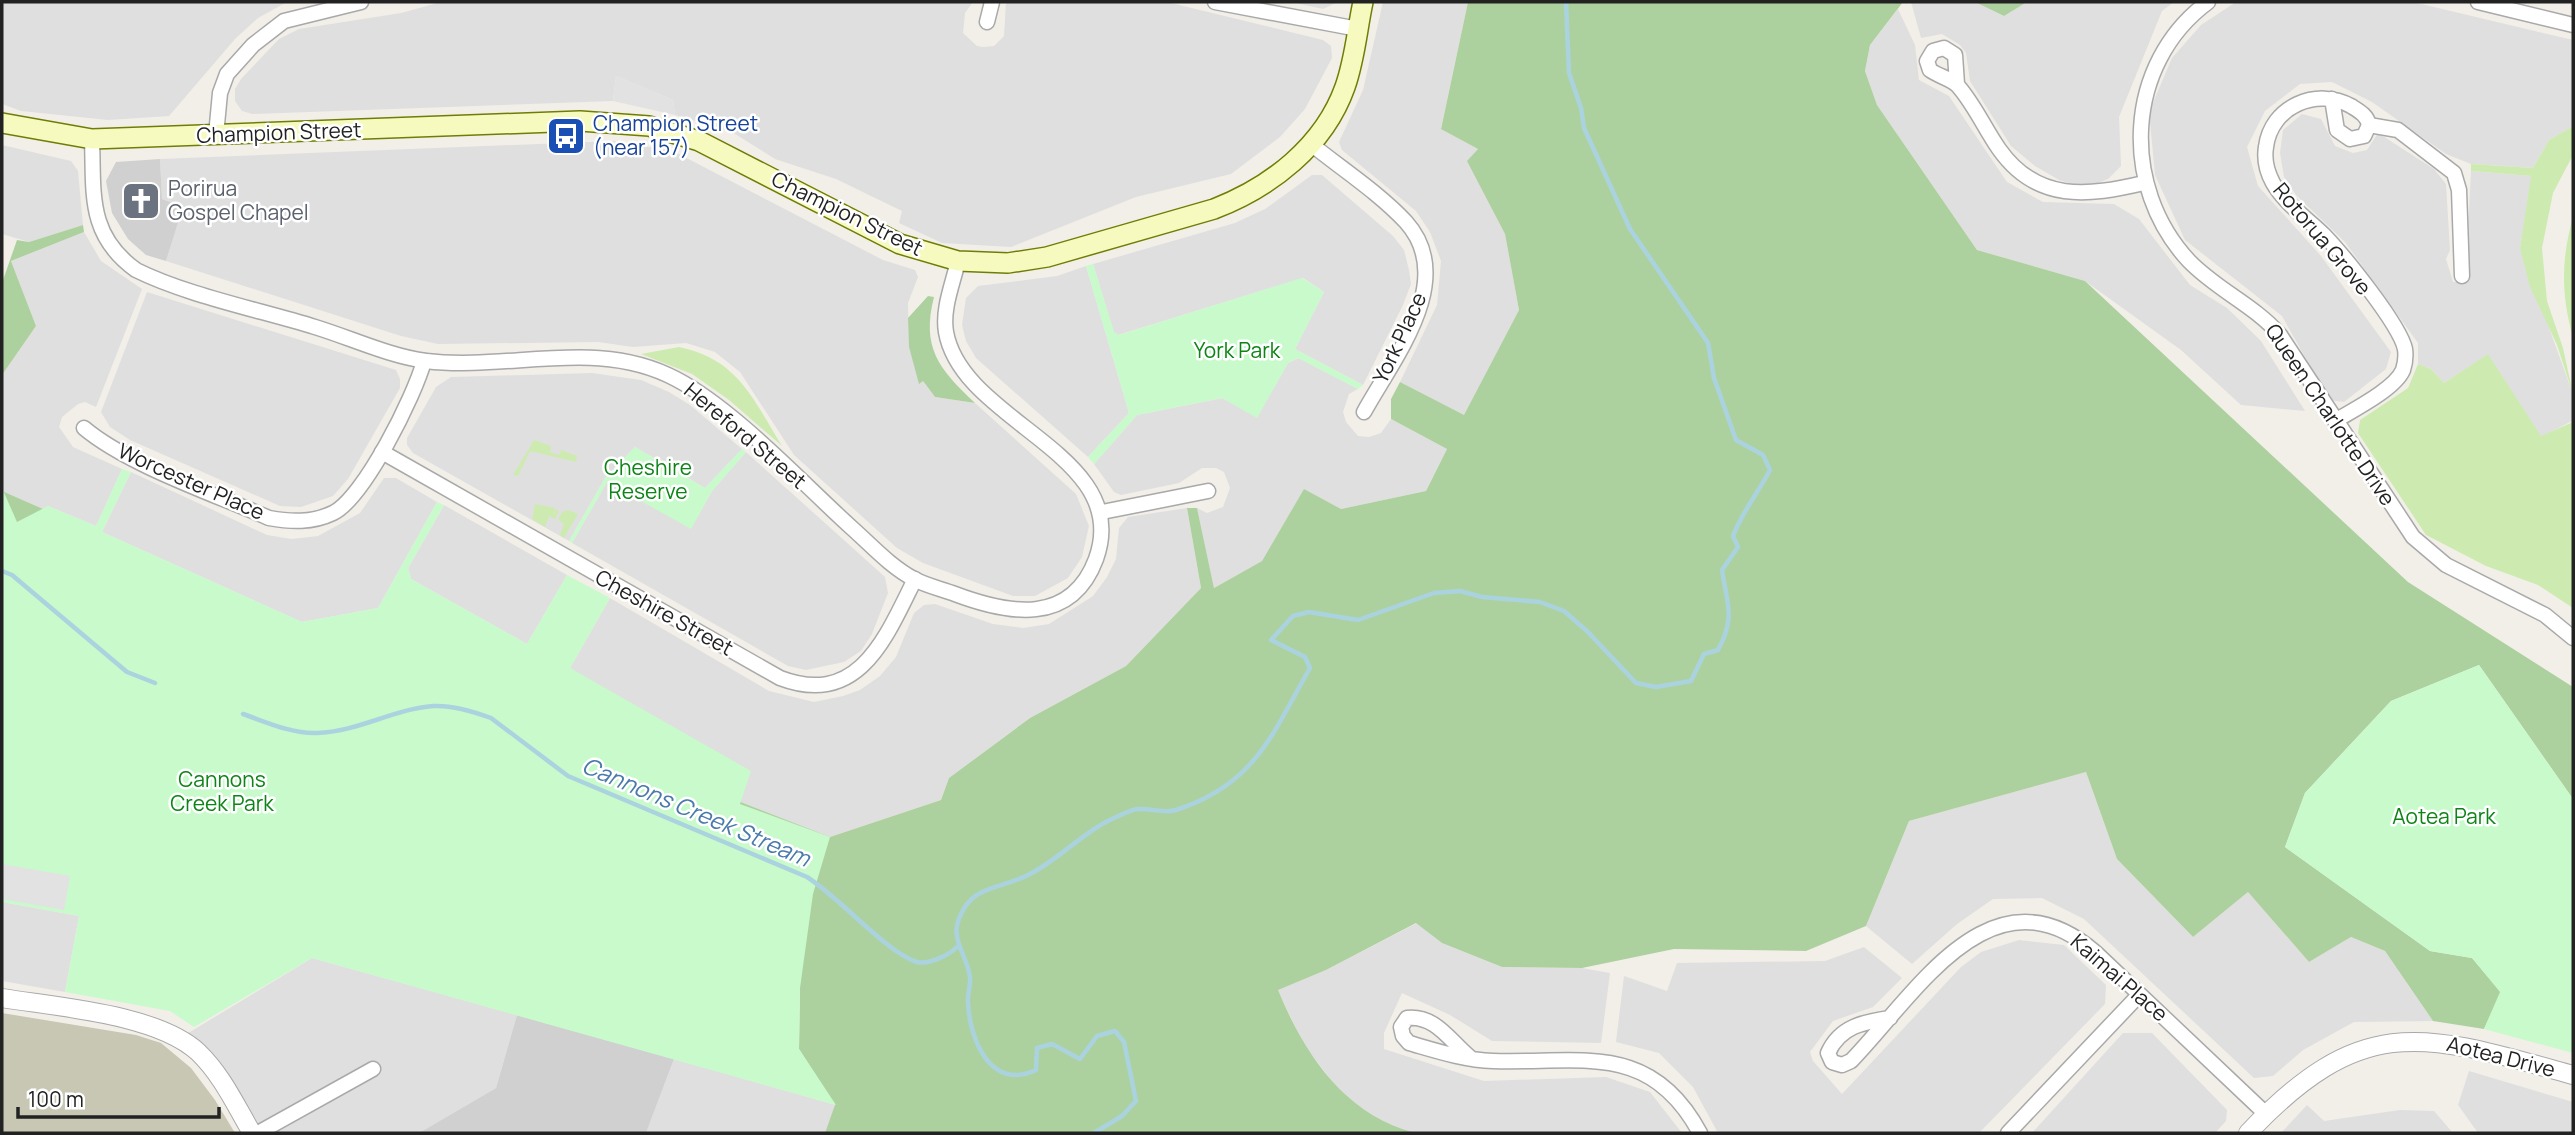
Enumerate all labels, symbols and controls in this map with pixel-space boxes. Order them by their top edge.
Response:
place label: Champion Street (near 157) [593,109,758,161]
street label: Champion Street [196,115,362,149]
bus stop icon: Champion Street (near 157) [545,115,587,157]
street label: Champion Street [767,164,928,262]
place label: Porirua Gospel Chapel [168,174,309,226]
street label: Rotorua Grove [2267,176,2378,300]
church icon: Porirua Gospel Chapel [120,180,162,222]
street label: York Place [1366,287,1432,388]
street label: Queen Charlotte Drive [2259,318,2402,511]
park label: York Park [1194,336,1281,364]
street label: Hereford Street [679,376,813,495]
street label: Worcester Place [114,436,269,526]
park label: Cheshire Reserve [604,453,692,505]
street label: Cheshire Street [590,563,738,662]
water label: Cannons Creek Stream [577,749,817,874]
park label: Cannons Creek Park [170,765,274,817]
park label: Aotea Park [2392,802,2496,830]
street label: Kaimai Place [2065,927,2174,1027]
street label: Aotea Drive [2444,1029,2558,1083]
scale bar [18,1076,219,1120]
text: 100 m [28,1085,84,1113]

